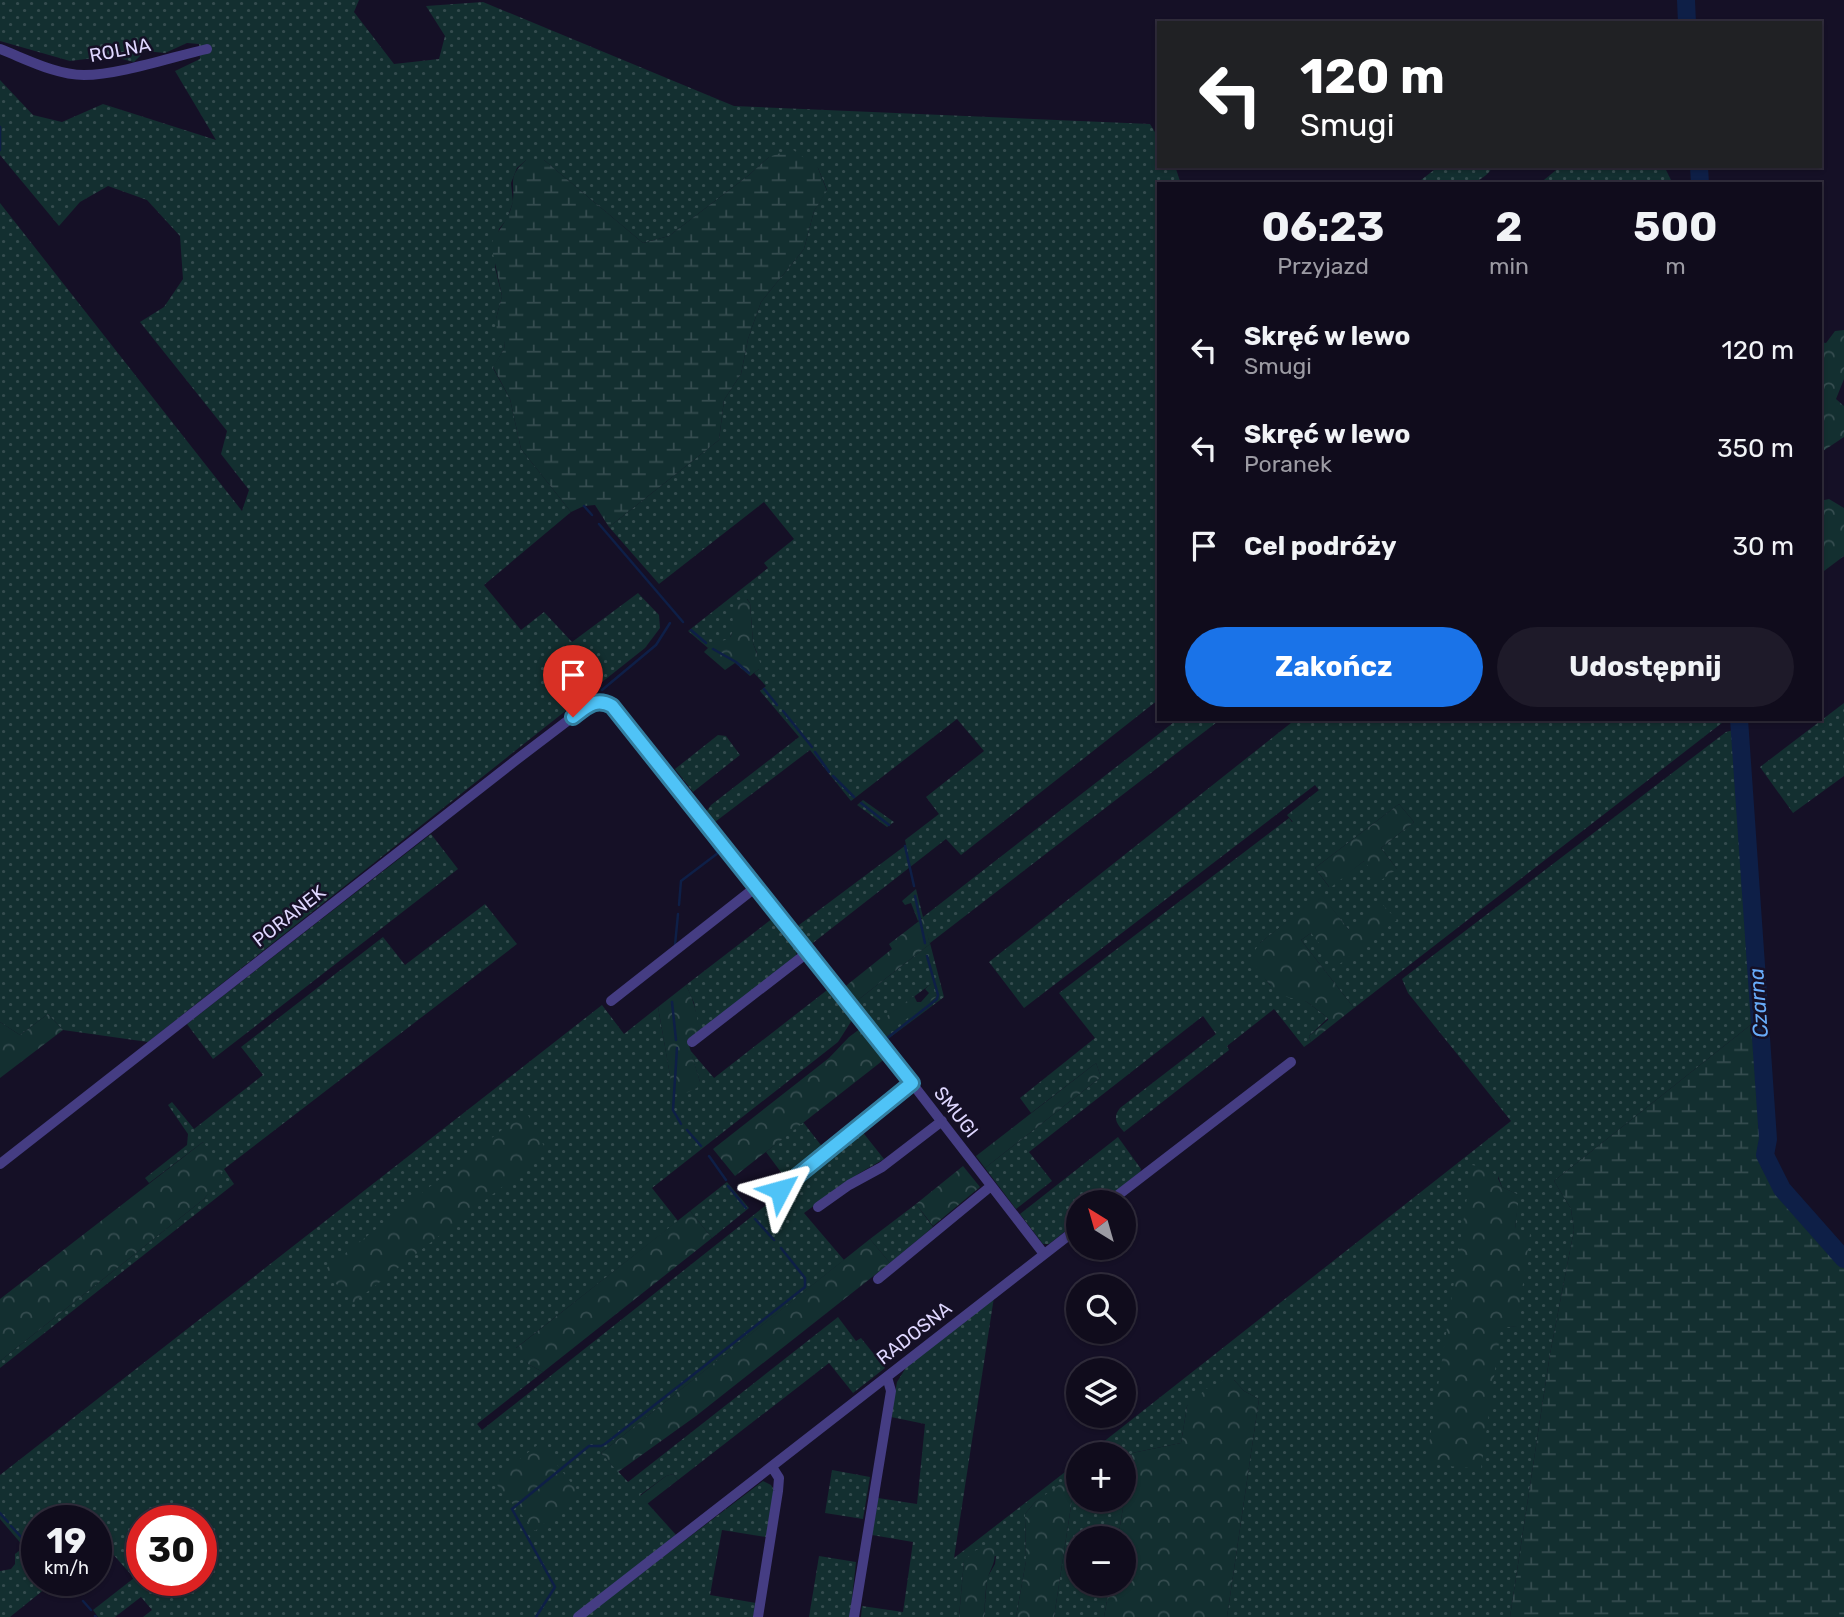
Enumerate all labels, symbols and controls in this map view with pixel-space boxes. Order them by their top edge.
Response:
street label: ROLNA [87,33,153,67]
text: 120 m [1300,47,1445,105]
icon: left [1185,49,1276,140]
text: Smugi [1300,106,1394,144]
text: 06:23 [1261,202,1385,252]
text: 2 [1495,202,1523,252]
text: 500 [1633,202,1718,252]
text: Przyjazd [1277,252,1369,280]
text: min [1489,252,1529,280]
text: m [1665,252,1686,280]
text: Skręć w lewo [1244,321,1410,352]
icon: left [1185,331,1223,369]
text: 120 m [1722,335,1794,366]
text: Smugi [1244,352,1312,380]
text: Skręć w lewo [1244,419,1410,450]
icon: left [1185,429,1223,467]
text: 350 m [1717,433,1794,464]
text: Poranek [1244,450,1332,478]
icon: arrive [1185,527,1223,565]
text: Cel podróży [1244,531,1397,562]
text: 30 m [1732,531,1794,562]
button: Zakończ [1185,627,1483,707]
button: Udostępnij [1497,627,1794,707]
pin [543,645,603,717]
icon: arrive [554,656,592,694]
street label: PORANEK [248,880,331,952]
water label: Czarna [1743,967,1773,1039]
street label: SMUGI [929,1082,983,1142]
position arrow [743,1153,817,1227]
north arrow [1066,1190,1136,1260]
map controls [1066,1190,1136,1596]
button: search [1066,1274,1136,1344]
street label: RADOSNA [872,1296,956,1369]
button: layers [1066,1358,1136,1428]
button: + [1066,1442,1136,1512]
speed limit sign: 30 [126,1505,217,1596]
text: 19 [47,1520,86,1562]
button: − [1066,1526,1136,1596]
text: km/h [44,1557,89,1579]

